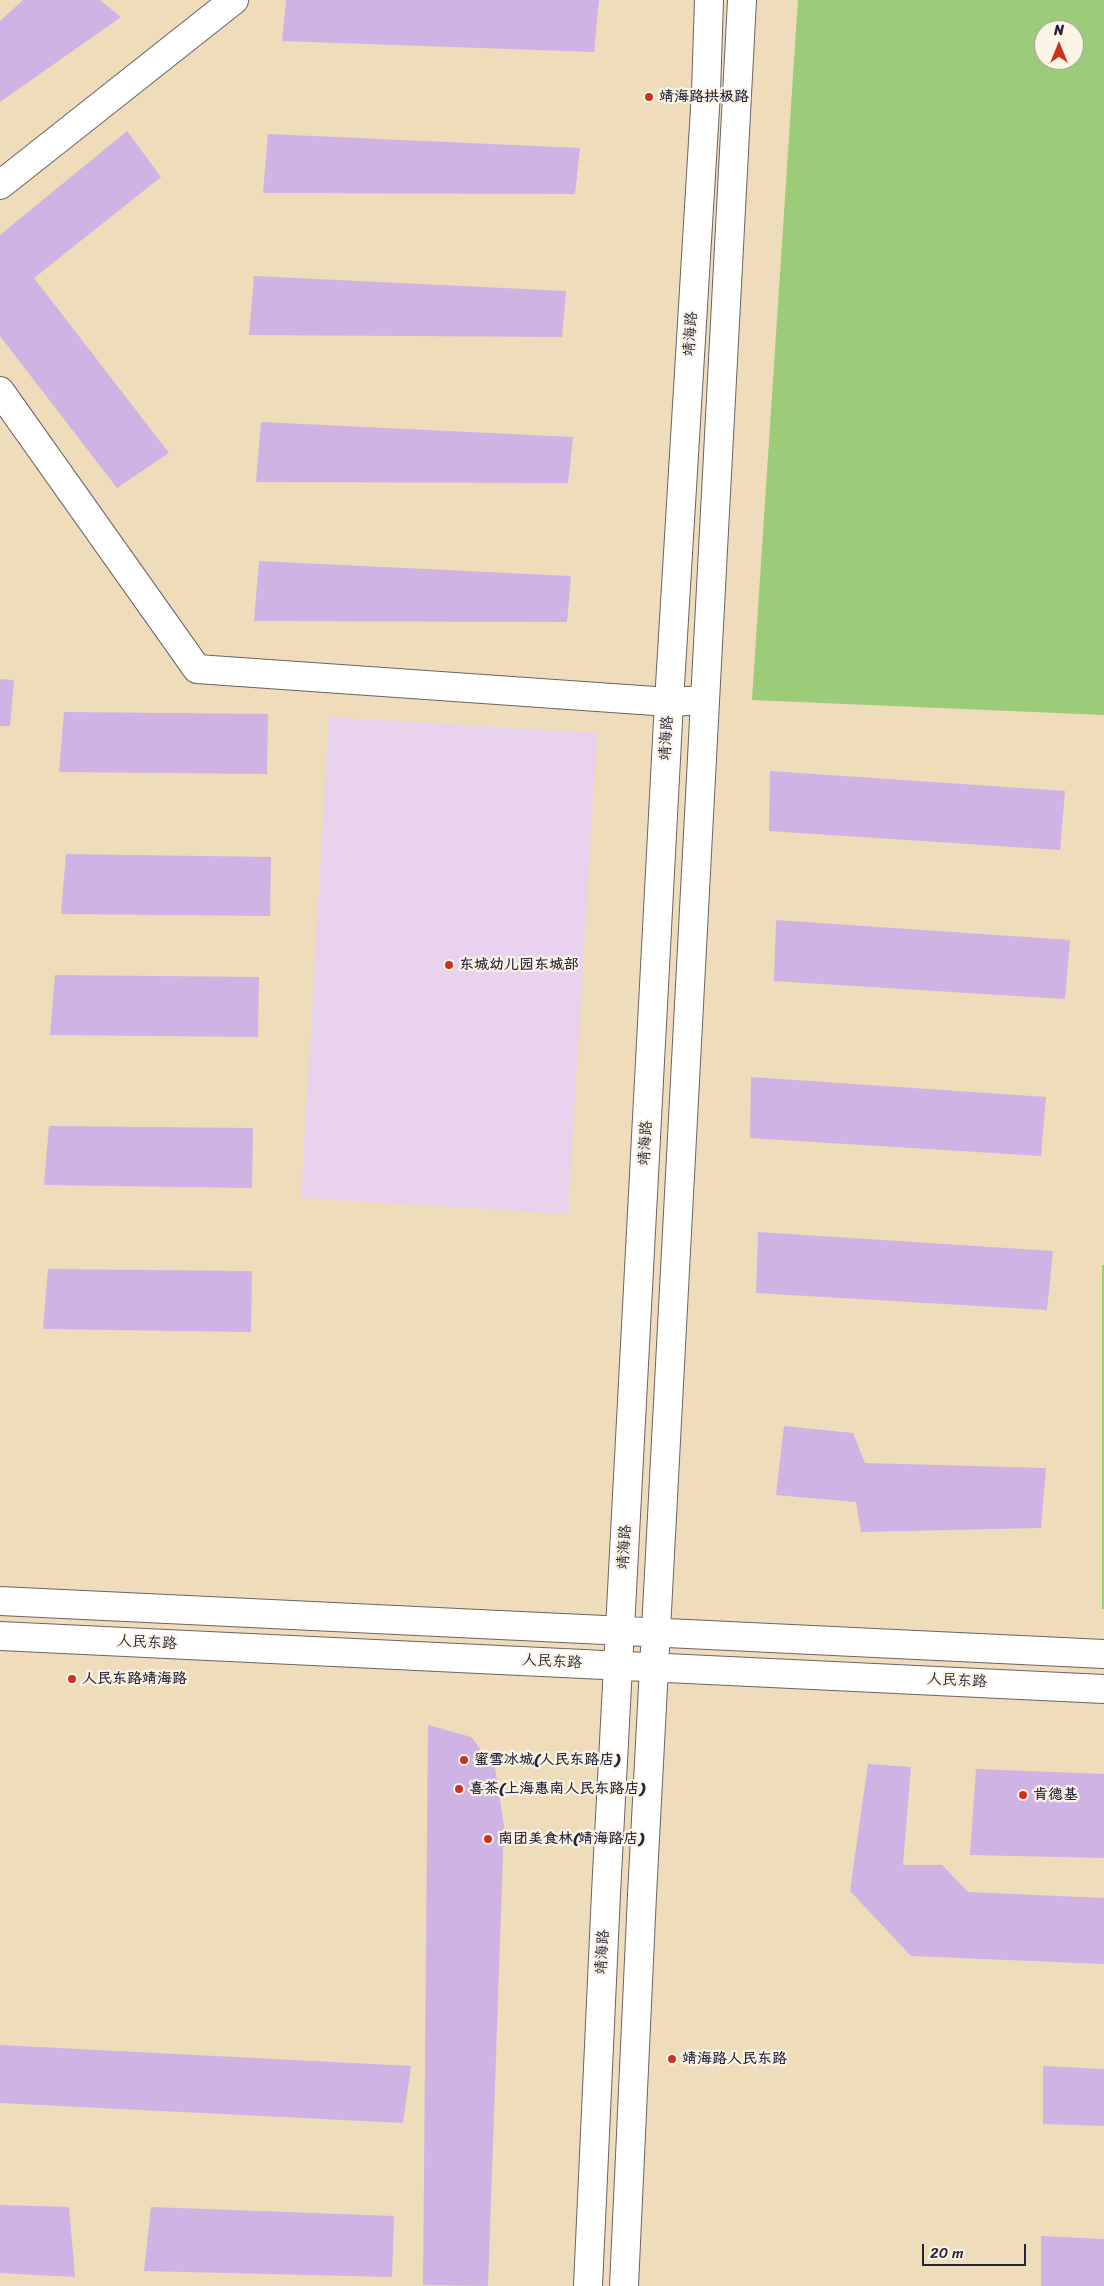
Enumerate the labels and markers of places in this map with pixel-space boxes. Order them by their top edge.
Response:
place label: 靖海路拱极路 [659,88,749,106]
marker: 靖海路拱极路 [643,91,655,103]
place label: 东城幼儿园东城部 [459,956,579,974]
marker: 东城幼儿园东城部 [443,959,455,971]
place label: 人民东路靖海路 [82,1670,187,1688]
marker: 人民东路靖海路 [66,1673,78,1685]
place label: 蜜雪冰城(人民东路店) [474,1751,620,1769]
marker: 蜜雪冰城(人民东路店) [458,1754,470,1766]
place label: 喜茶(上海惠南人民东路店) [469,1780,645,1798]
marker: 喜茶(上海惠南人民东路店) [453,1783,465,1795]
place label: 肯德基 [1033,1786,1078,1804]
marker: 肯德基 [1017,1789,1029,1801]
place label: 南团美食林(靖海路店) [498,1830,644,1848]
marker: 南团美食林(靖海路店) [482,1833,494,1845]
place label: 靖海路人民东路 [682,2050,787,2068]
marker: 靖海路人民东路 [666,2053,678,2065]

